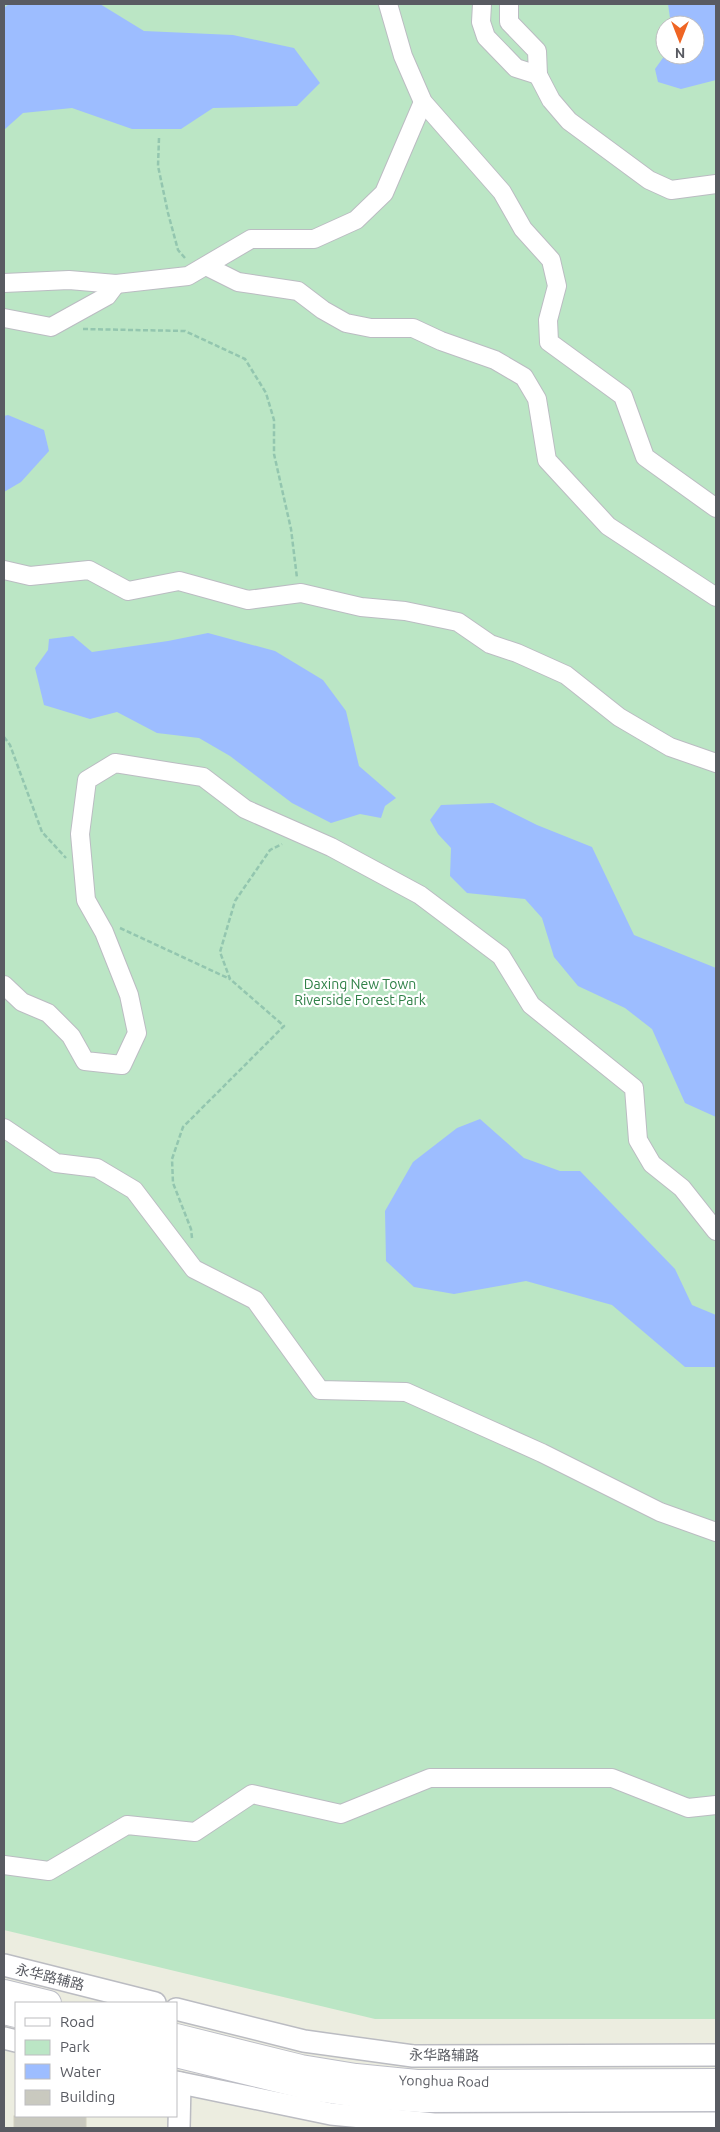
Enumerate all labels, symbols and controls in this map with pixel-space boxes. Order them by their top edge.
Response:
north arrow [655,15,705,65]
text: N [675,45,685,61]
park label: Daxing New Town Riverside Forest Park [294,976,426,1008]
street label: 永华路辅路 [14,1961,86,1993]
legend [15,2002,178,2117]
text: Road [60,2013,95,2030]
text: Park [60,2038,90,2055]
street label: 永华路辅路 [409,2046,479,2064]
text: Water [60,2063,101,2080]
street label: Yonghua Road [399,2072,489,2090]
text: Building [60,2088,115,2105]

